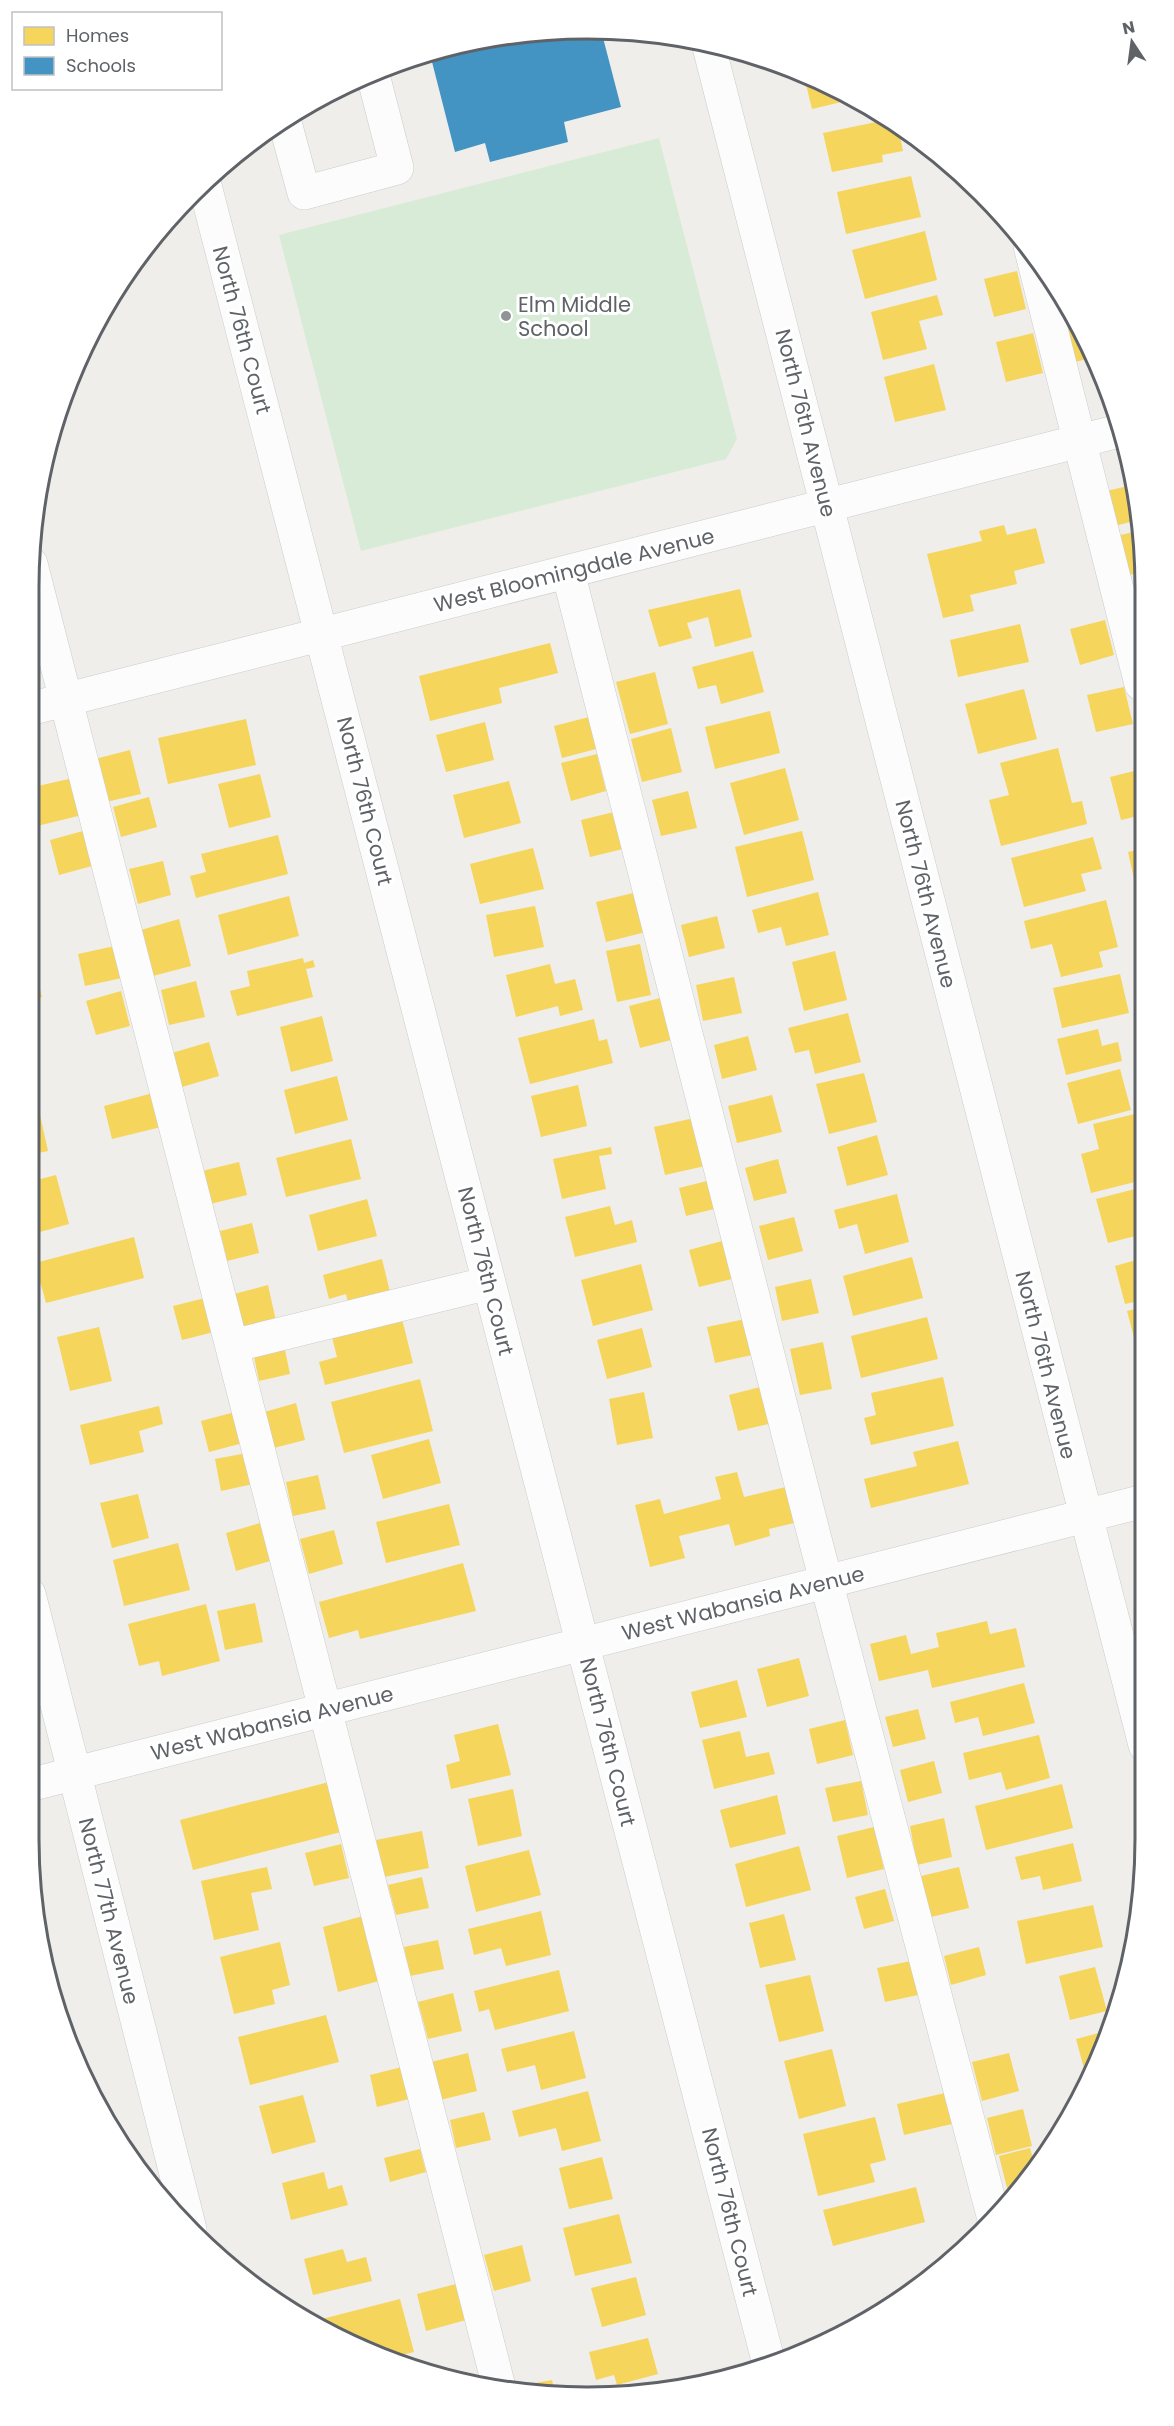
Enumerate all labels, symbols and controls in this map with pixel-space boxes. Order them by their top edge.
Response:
legend [12,12,222,90]
north arrow [1102,12,1162,72]
text: N [1120,15,1137,40]
text: Homes [66,23,129,48]
text: Schools [66,53,136,78]
street label: North 76th Court [206,243,278,417]
place label: Elm Middle School [518,290,631,343]
marker: Elm Middle School [499,309,513,323]
street label: North 76th Avenue [769,326,843,520]
street label: West Bloomingdale Avenue [431,521,717,619]
street label: North 76th Court [330,714,400,888]
street label: North 76th Avenue [889,797,963,991]
street label: North 76th Court [451,1184,521,1358]
street label: North 76th Avenue [1009,1268,1083,1462]
street label: West Wabansia Avenue [619,1559,867,1647]
street label: North 76th Court [573,1655,643,1829]
street label: West Wabansia Avenue [148,1679,396,1767]
street label: North 77th Avenue [72,1815,146,2007]
street label: North 76th Court [695,2125,765,2299]

